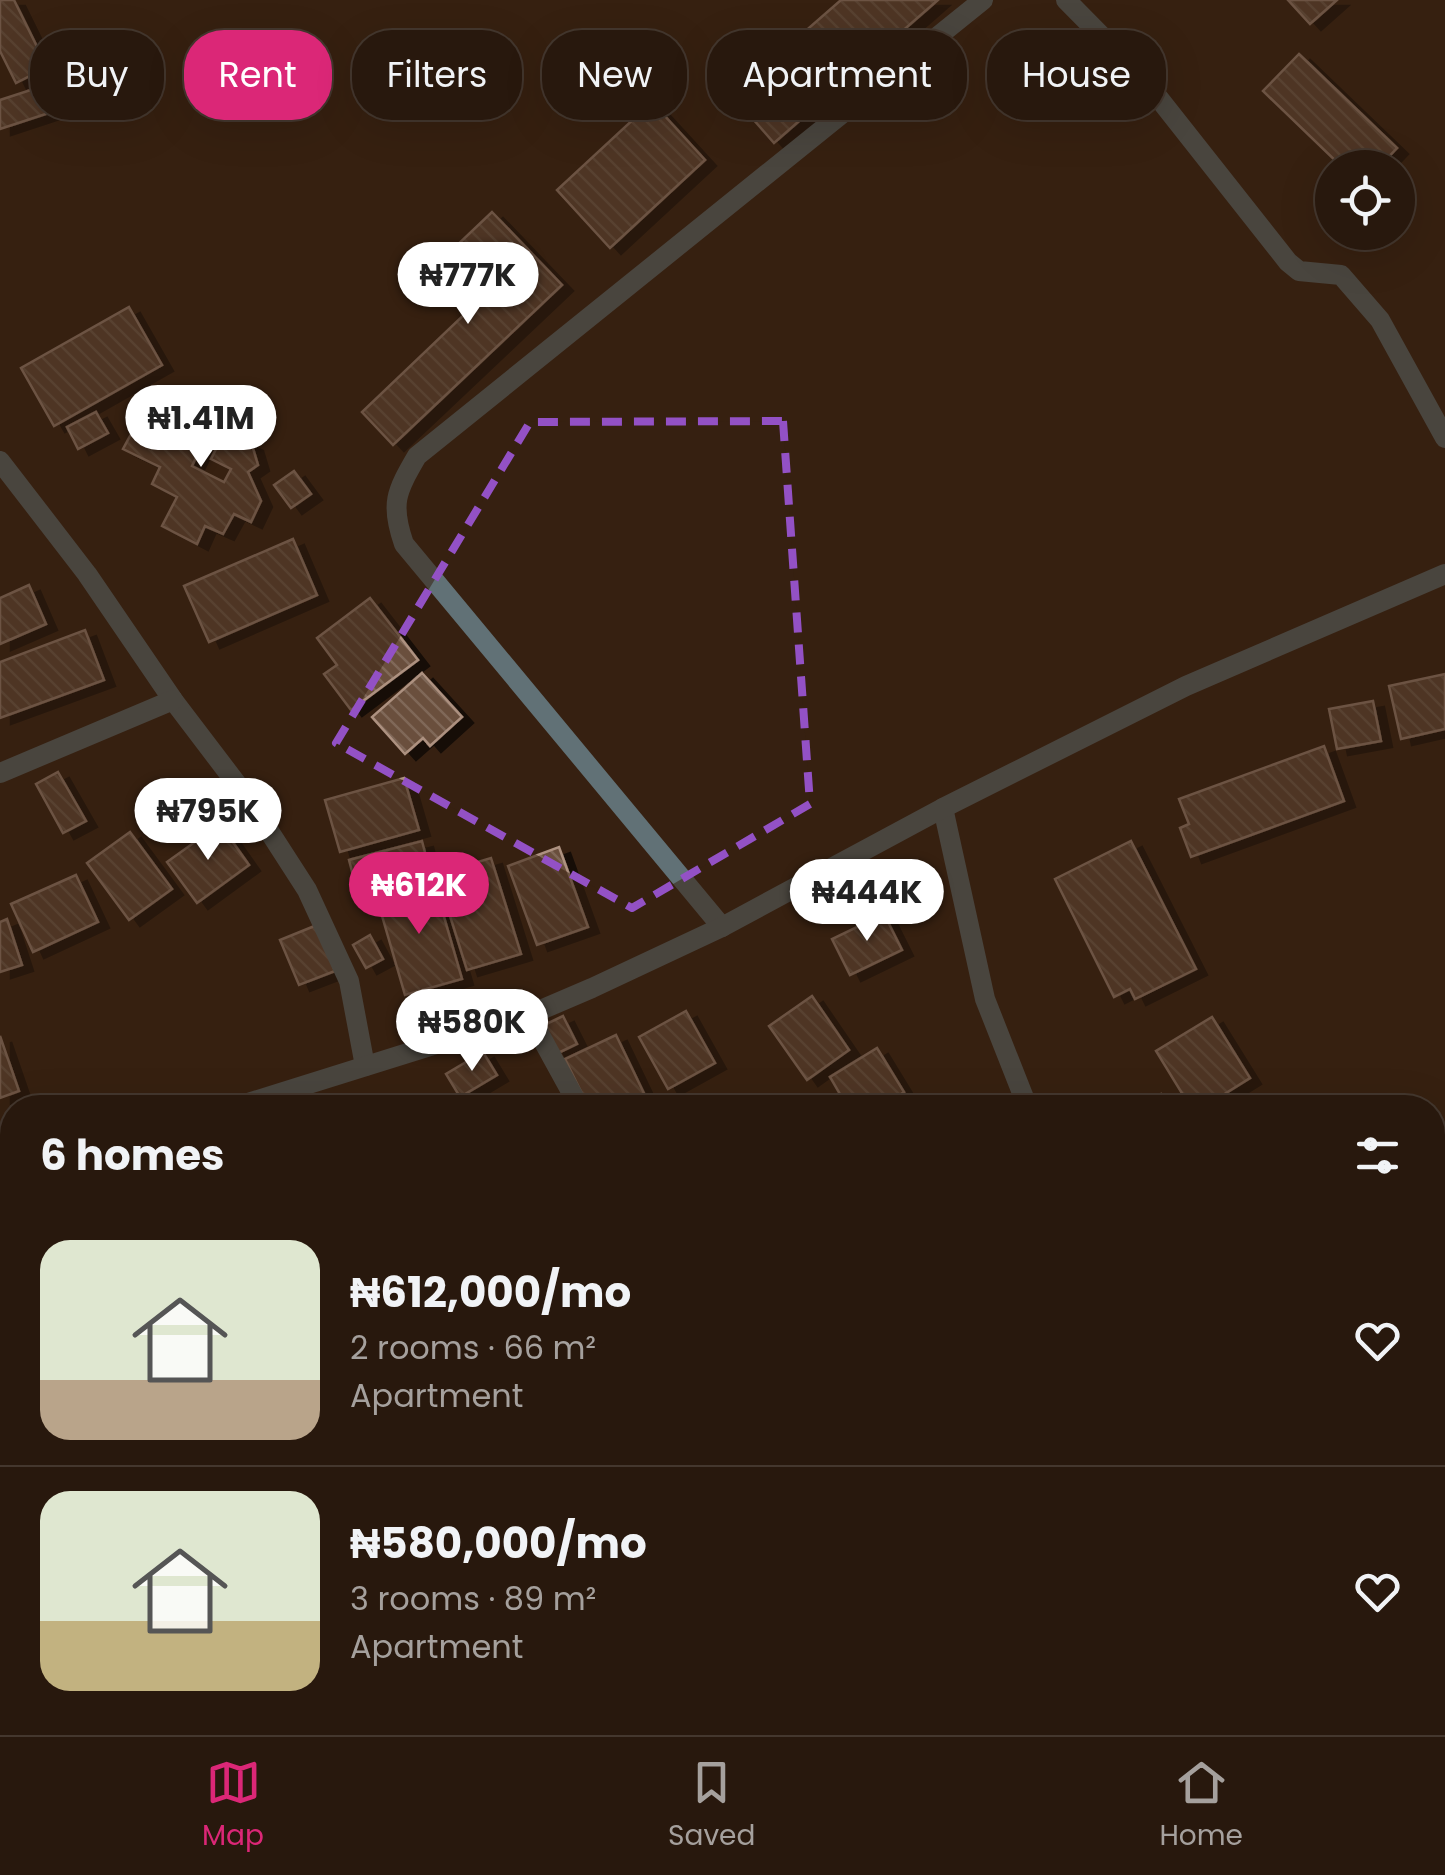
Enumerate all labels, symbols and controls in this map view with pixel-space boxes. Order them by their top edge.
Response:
chip: Buy [30,30,164,120]
chip: Rent [184,30,332,120]
chip: Filters [352,30,522,120]
chip: New [542,30,687,120]
chip: Apartment [707,30,967,120]
chip: House [987,30,1166,120]
map controls [1315,150,1415,250]
button: locate [1315,150,1415,250]
pin: ₦777K [398,242,538,327]
text: ₦777K [420,252,516,297]
pin: ₦1.41M [120,385,282,470]
text: ₦1.41M [147,395,255,440]
pin: ₦795K [138,778,278,863]
text: ₦795K [156,788,260,833]
pin: ₦612K [349,852,489,937]
pin: ₦444K [797,859,937,944]
text: ₦612K [371,862,467,907]
text: ₦444K [812,869,922,914]
pin: ₦580K [402,989,542,1074]
text: ₦580K [418,999,526,1044]
text: 6 homes [40,1126,225,1185]
icon: filters [1350,1128,1405,1183]
text: ₦612,000/mo [350,1263,631,1322]
icon: home [120,1280,240,1400]
icon: heart [1350,1313,1405,1368]
text: 2 rooms · 66 m² [350,1325,596,1370]
text: Apartment [350,1373,523,1418]
text: ₦580,000/mo [350,1514,647,1573]
icon: home [120,1531,240,1651]
icon: heart [1350,1564,1405,1619]
text: 3 rooms · 89 m² [350,1576,596,1621]
text: Apartment [350,1624,523,1669]
tab: Map [202,1755,264,1857]
tab: Saved [668,1755,755,1857]
tab: Home [1159,1755,1243,1857]

